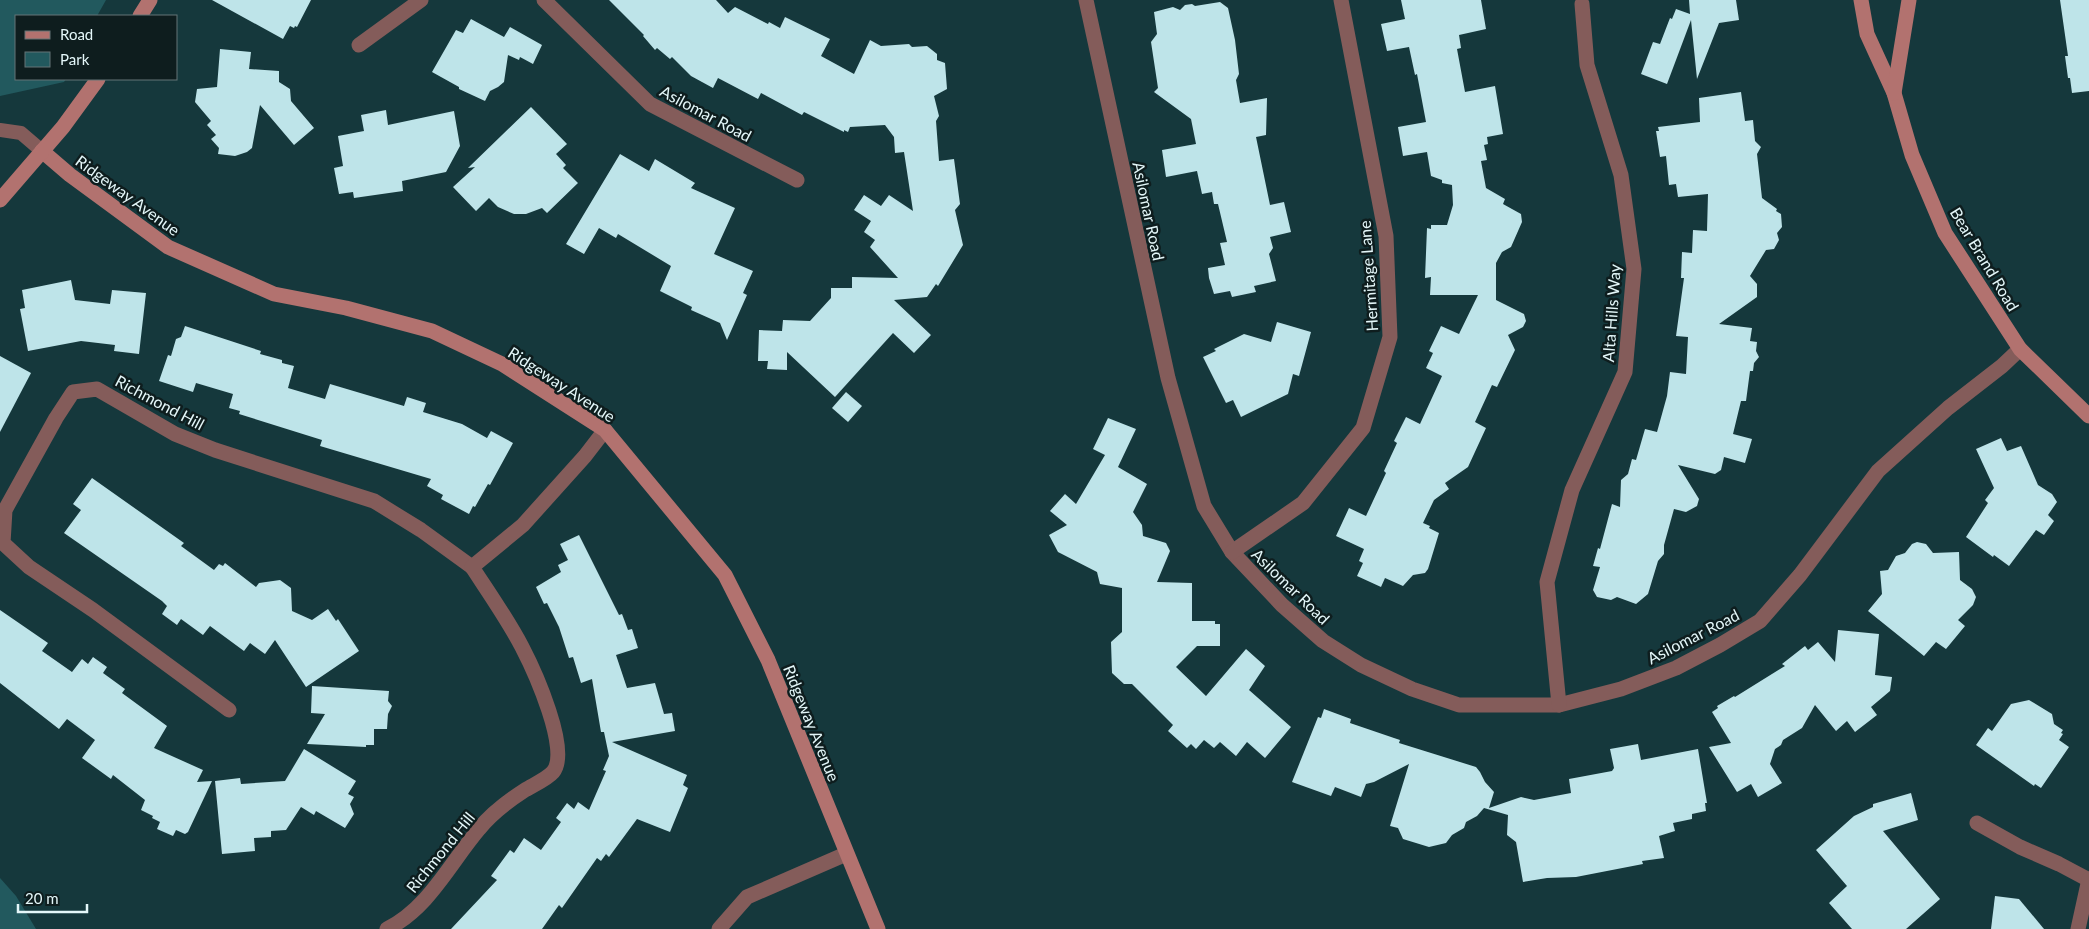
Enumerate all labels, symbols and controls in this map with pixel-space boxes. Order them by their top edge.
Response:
legend [15,15,178,80]
text: Road [60,25,93,43]
text: Park [60,50,90,68]
street label: Asilomar Road [657,81,755,145]
street label: Ridgeway Avenue [72,151,184,239]
street label: Asilomar Road [1129,160,1169,262]
street label: Bear Brand Road [1947,204,2023,314]
street label: Hermitage Lane [1355,220,1381,332]
street label: Alta Hills Way [1598,263,1624,363]
street label: Ridgeway Avenue [505,342,619,426]
street label: Richmond Hill [112,371,208,433]
street label: Asilomar Road [1248,544,1334,628]
street label: Asilomar Road [1644,605,1742,667]
street label: Ridgeway Avenue [780,662,844,784]
street label: Richmond Hill [402,808,478,896]
scale bar [18,882,86,914]
text: 20 m [25,889,59,907]

